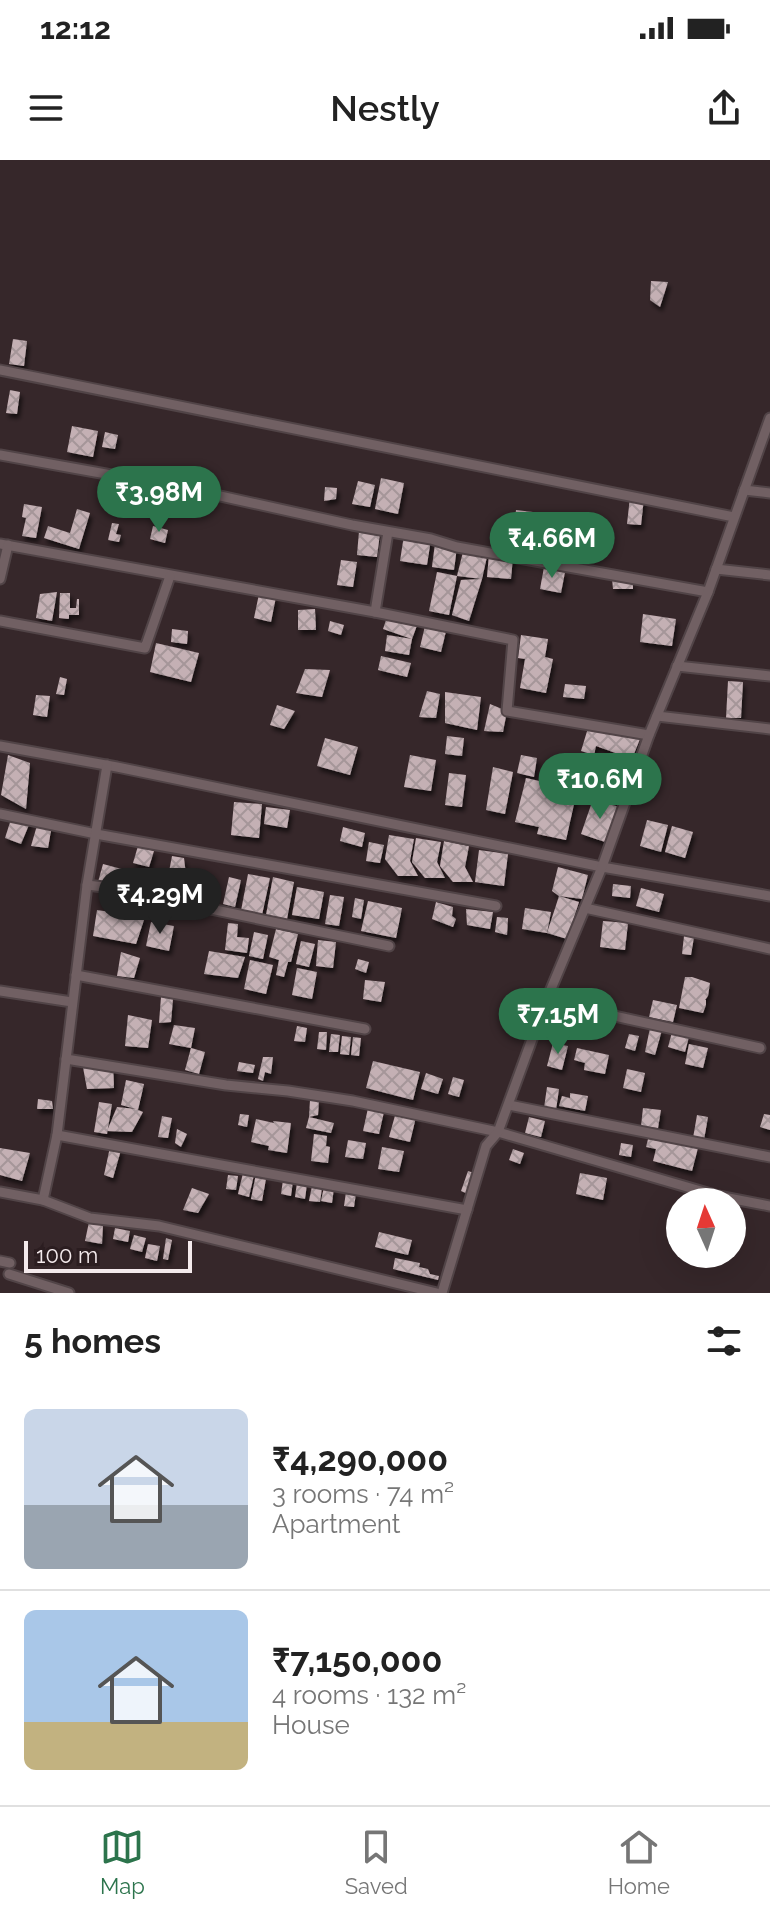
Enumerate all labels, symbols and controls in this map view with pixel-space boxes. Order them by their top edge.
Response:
text: 12:12 [40,11,111,46]
icon: menu [24,86,68,130]
icon: share [702,86,746,130]
text: Nestly [330,87,440,129]
pin: ₹3.98M [94,466,224,534]
text: ₹3.98M [115,477,203,507]
pin: ₹4.66M [487,512,617,580]
text: ₹4.66M [508,523,596,553]
pin: ₹10.6M [535,753,665,821]
text: ₹10.6M [557,764,643,794]
pin: ₹4.29M [95,868,225,936]
text: ₹4.29M [116,879,204,909]
pin: ₹7.15M [493,988,623,1056]
text: ₹7.15M [517,999,599,1029]
north arrow [666,1188,746,1268]
map controls [666,1188,746,1268]
scale bar [24,1237,192,1273]
text: 100 m [36,1242,98,1268]
icon: filters [702,1319,746,1363]
text: 5 homes [24,1321,161,1361]
text: ₹4,290,000 [272,1439,448,1479]
icon: home [88,1441,184,1537]
text: 3 rooms · 74 m² [272,1479,454,1509]
text: Apartment [272,1509,401,1539]
text: ₹7,150,000 [272,1640,442,1680]
icon: home [88,1642,184,1738]
text: 4 rooms · 132 m² [272,1680,466,1710]
text: House [272,1710,350,1740]
tab: Map [100,1825,145,1899]
tab: Saved [345,1825,408,1899]
tab: Home [608,1825,670,1899]

